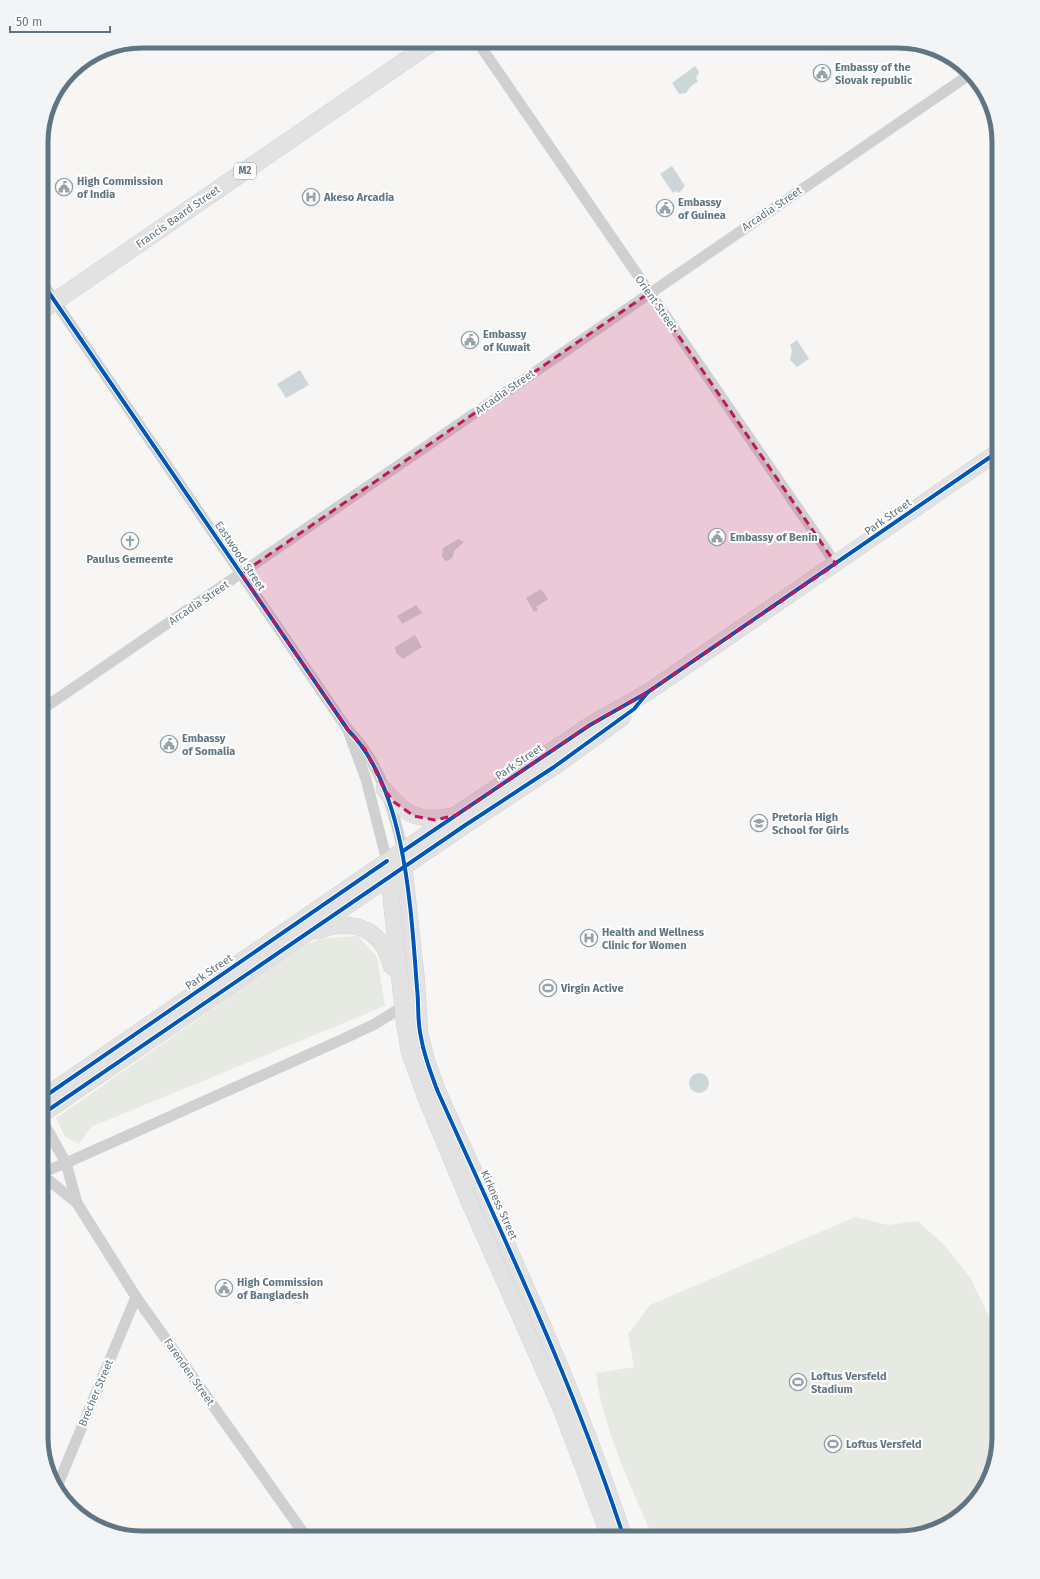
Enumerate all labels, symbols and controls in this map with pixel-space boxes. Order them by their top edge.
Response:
scale bar [10,8,110,34]
text: 50 m [16,15,42,29]
place label: Embassy of the Slovak republic [835,61,913,87]
public building icon: Embassy of the Slovak republic [812,63,832,83]
road number: M2 [234,163,256,179]
place label: High Commission of India [77,175,163,201]
public building icon: High Commission of India [54,177,74,197]
street label: Francis Baard Street [133,183,223,251]
street label: Arcadia Street [739,184,805,234]
hospital icon: Akeso Arcadia [301,187,321,207]
place label: Akeso Arcadia [323,191,394,204]
place label: Embassy of Guinea [678,196,726,222]
public building icon: Embassy of Guinea [655,198,675,218]
street label: Orient Street [632,273,680,333]
place label: Embassy of Kuwait [483,328,531,354]
public building icon: Embassy of Kuwait [460,330,480,350]
street label: Arcadia Street [473,367,537,417]
street label: Park Street [862,496,914,538]
street label: Eastwood Street [212,519,268,593]
public building icon: Embassy of Benin [707,527,727,547]
church icon: Paulus Gemeente [120,531,140,551]
place label: Embassy of Benin [730,531,818,544]
place label: Paulus Gemeente [87,553,173,566]
street label: Arcadia Street [166,578,232,628]
place label: Embassy of Somalia [182,732,235,758]
public building icon: Embassy of Somalia [159,734,179,754]
street label: Park Street [493,741,545,783]
place label: Pretoria High School for Girls [772,811,850,837]
school or university icon: Pretoria High School for Girls [749,813,769,833]
place label: Health and Wellness Clinic for Women [602,926,705,952]
hospital icon: Health and Wellness Clinic for Women [579,928,599,948]
street label: Park Street [183,951,235,993]
sports icon: Virgin Active [538,978,558,998]
place label: Virgin Active [560,982,624,995]
street label: Kirkness Street [478,1168,520,1242]
place label: High Commission of Bangladesh [237,1276,323,1302]
public building icon: High Commission of Bangladesh [214,1278,234,1298]
street label: Farenden Street [161,1336,217,1408]
street label: Brecher Street [76,1358,116,1428]
place label: Loftus Versfeld Stadium [811,1370,887,1396]
sports icon: Loftus Versfeld Stadium [788,1372,808,1392]
sports icon: Loftus Versfeld [823,1434,843,1454]
place label: Loftus Versfeld [846,1438,922,1451]

